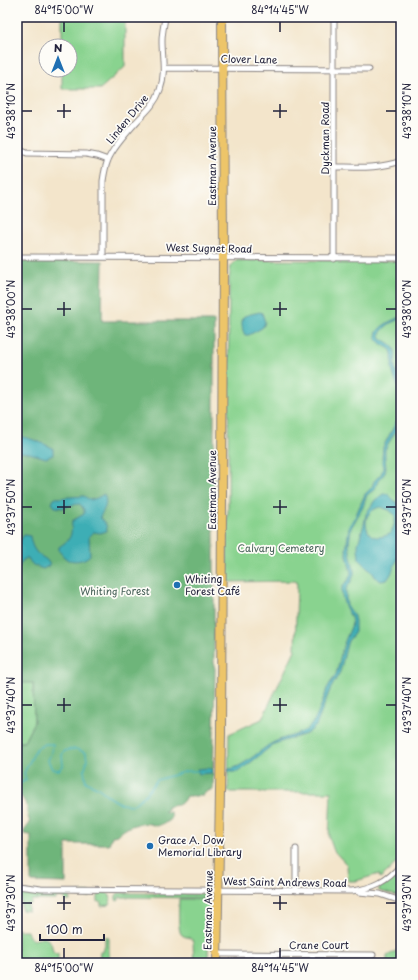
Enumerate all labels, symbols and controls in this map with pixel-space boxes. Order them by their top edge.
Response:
text: 84°15'00"W [34,2,94,17]
text: 84°14'45"W [251,2,309,17]
north arrow [38,38,78,78]
text: N [54,39,63,56]
street label: Clover Lane [220,51,278,67]
text: 43°38'10"N [3,83,18,139]
text: 43°38'10"N [399,83,414,139]
street label: Linden Drive [102,91,151,147]
street label: Dyckman Road [317,101,333,174]
street label: Eastman Avenue [204,126,219,206]
street label: West Sugnet Road [166,239,253,256]
text: 43°38'00"N [3,279,18,338]
text: 43°38'00"N [399,279,414,338]
street label: Eastman Avenue [204,450,219,530]
text: 43°37'50"N [3,478,18,535]
text: 43°37'50"N [399,478,414,535]
park label: Calvary Cemetery [238,540,325,556]
place label: Whiting Forest Café [185,571,240,598]
marker: Whiting Forest Café [172,580,182,590]
park label: Whiting Forest [80,583,150,598]
text: 43°37'40"N [3,676,18,733]
text: 43°37'40"N [399,676,414,733]
place label: Grace A. Dow Memorial Library [158,832,242,859]
marker: Grace A. Dow Memorial Library [145,841,155,851]
street label: Eastman Avenue [199,869,216,950]
street label: West Saint Andrews Road [223,873,347,890]
text: 43°37'30"N [3,874,18,932]
text: 43°37'30"N [399,874,414,932]
scale bar [40,916,104,942]
text: 100 m [46,920,83,938]
street label: Crane Court [289,937,349,952]
text: 84°15'00"W [34,960,94,975]
text: 84°14'45"W [251,960,309,975]

